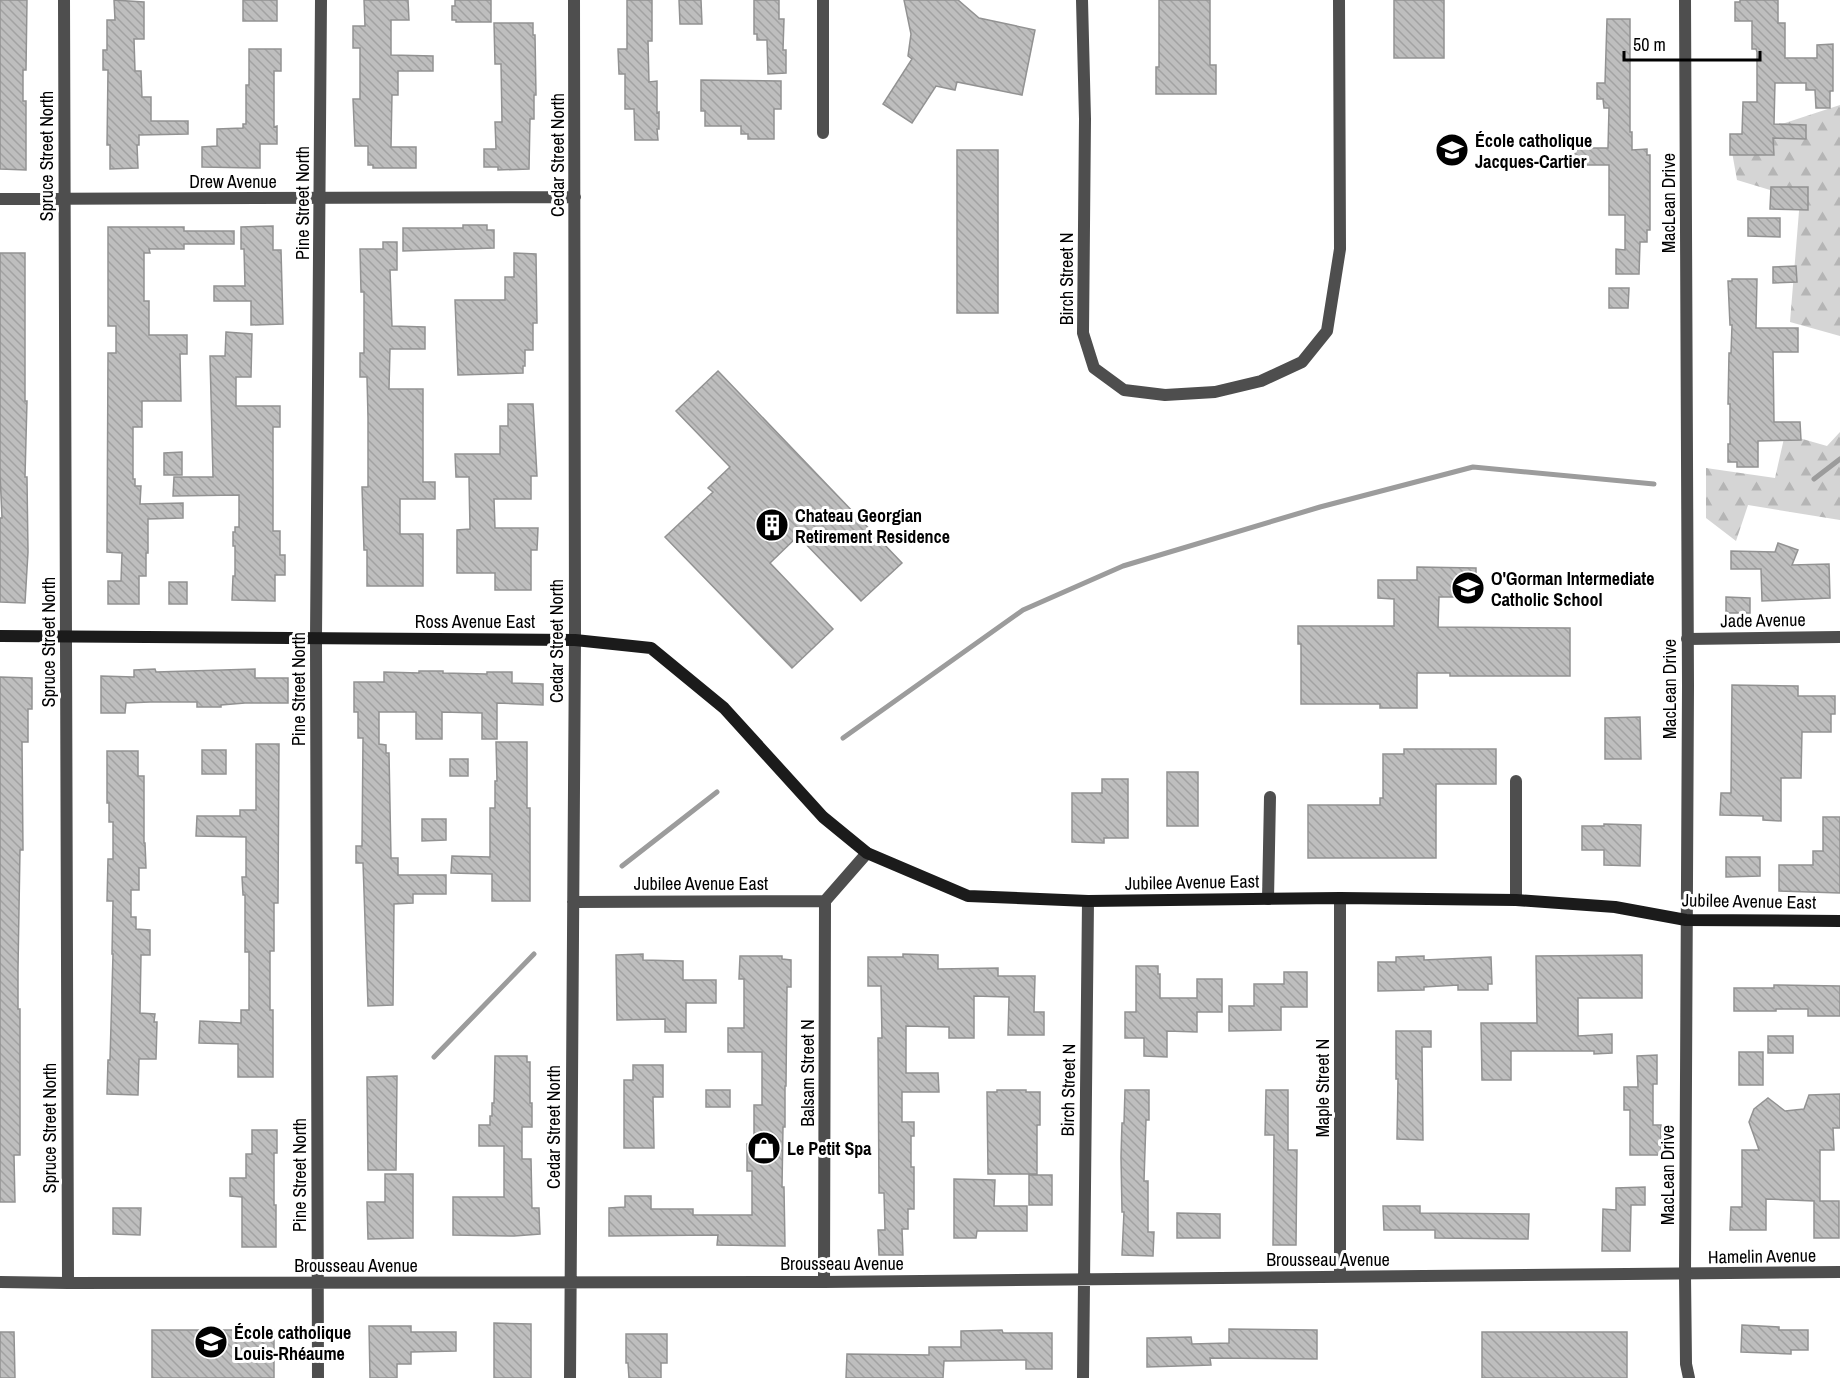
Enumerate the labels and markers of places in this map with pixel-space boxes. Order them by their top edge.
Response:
place label: École catholique Jacques-Cartier [1475,128,1592,174]
school or university icon: École catholique Jacques-Cartier [1434,132,1470,168]
place label: Chateau Georgian Retirement Residence [795,503,950,549]
building icon: Chateau Georgian Retirement Residence [754,507,790,543]
place label: O'Gorman Intermediate Catholic School [1491,566,1654,612]
school or university icon: O'Gorman Intermediate Catholic School [1450,570,1486,606]
shop icon: Le Petit Spa [746,1130,782,1166]
place label: Le Petit Spa [787,1136,872,1161]
place label: École catholique Louis-Rhéaume [234,1320,351,1366]
school or university icon: École catholique Louis-Rhéaume [193,1324,229,1360]

